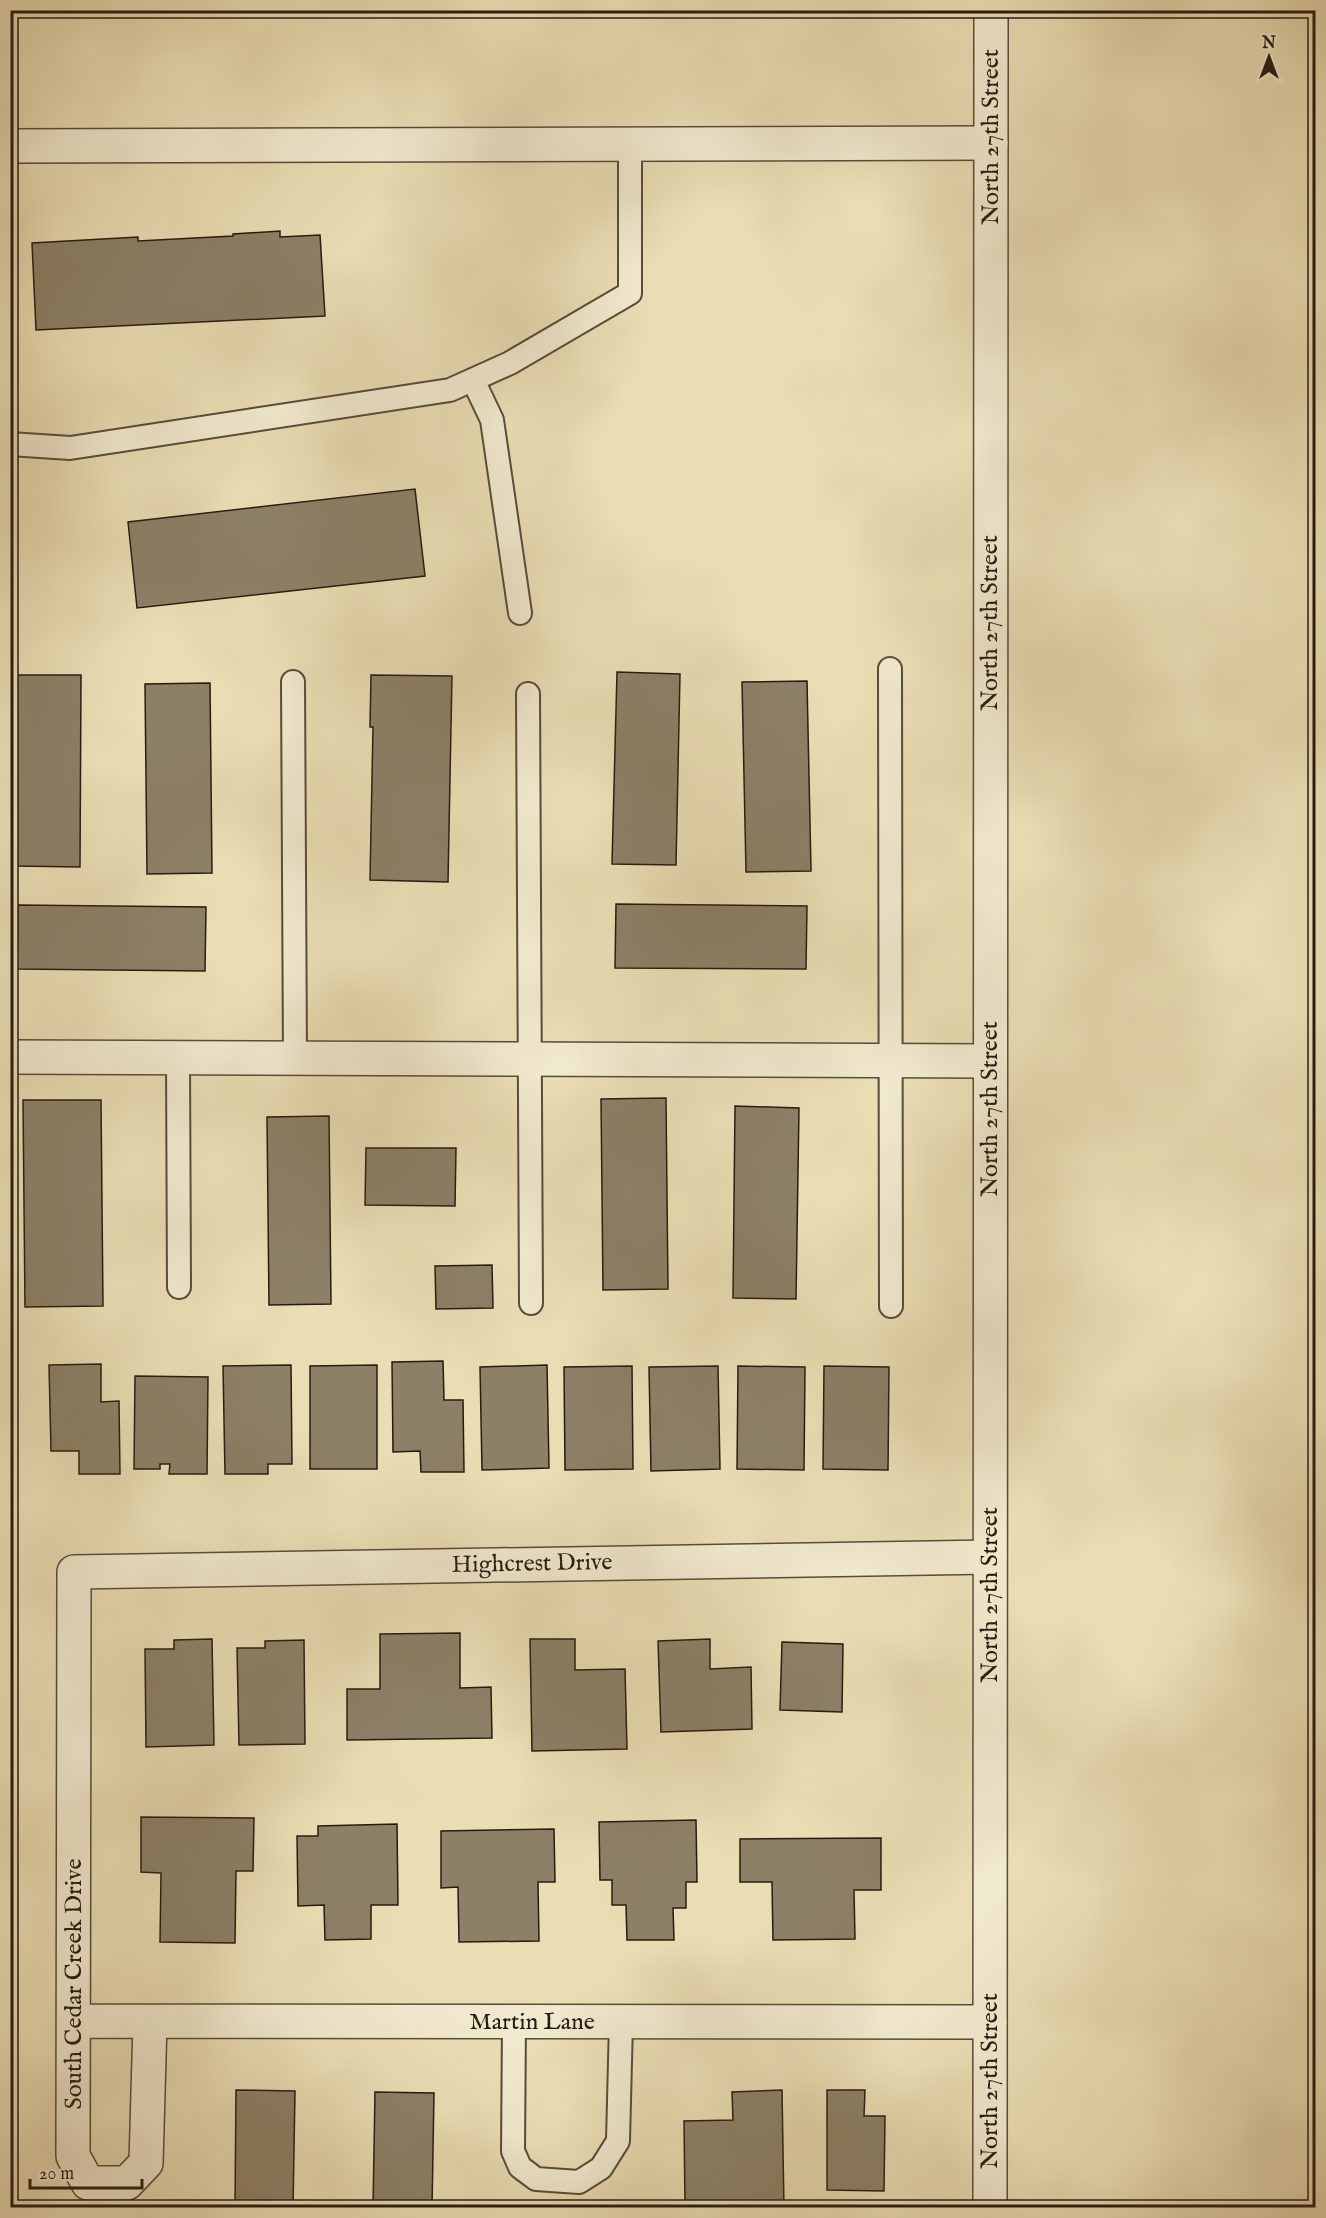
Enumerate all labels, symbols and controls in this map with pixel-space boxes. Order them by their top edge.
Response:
north arrow [1239,27,1299,87]
text: N [1261,34,1276,54]
street label: North 27th Street [976,49,1007,225]
street label: North 27th Street [975,535,1006,711]
street label: North 27th Street [975,1021,1006,1197]
street label: North 27th Street [975,1507,1006,1683]
street label: Highcrest Drive [451,1547,613,1581]
street label: South Cedar Creek Drive [59,1858,90,2110]
street label: North 27th Street [975,1993,1006,2169]
street label: Martin Lane [469,2007,595,2038]
scale bar [30,2152,142,2190]
text: 20 m [39,2163,74,2186]

